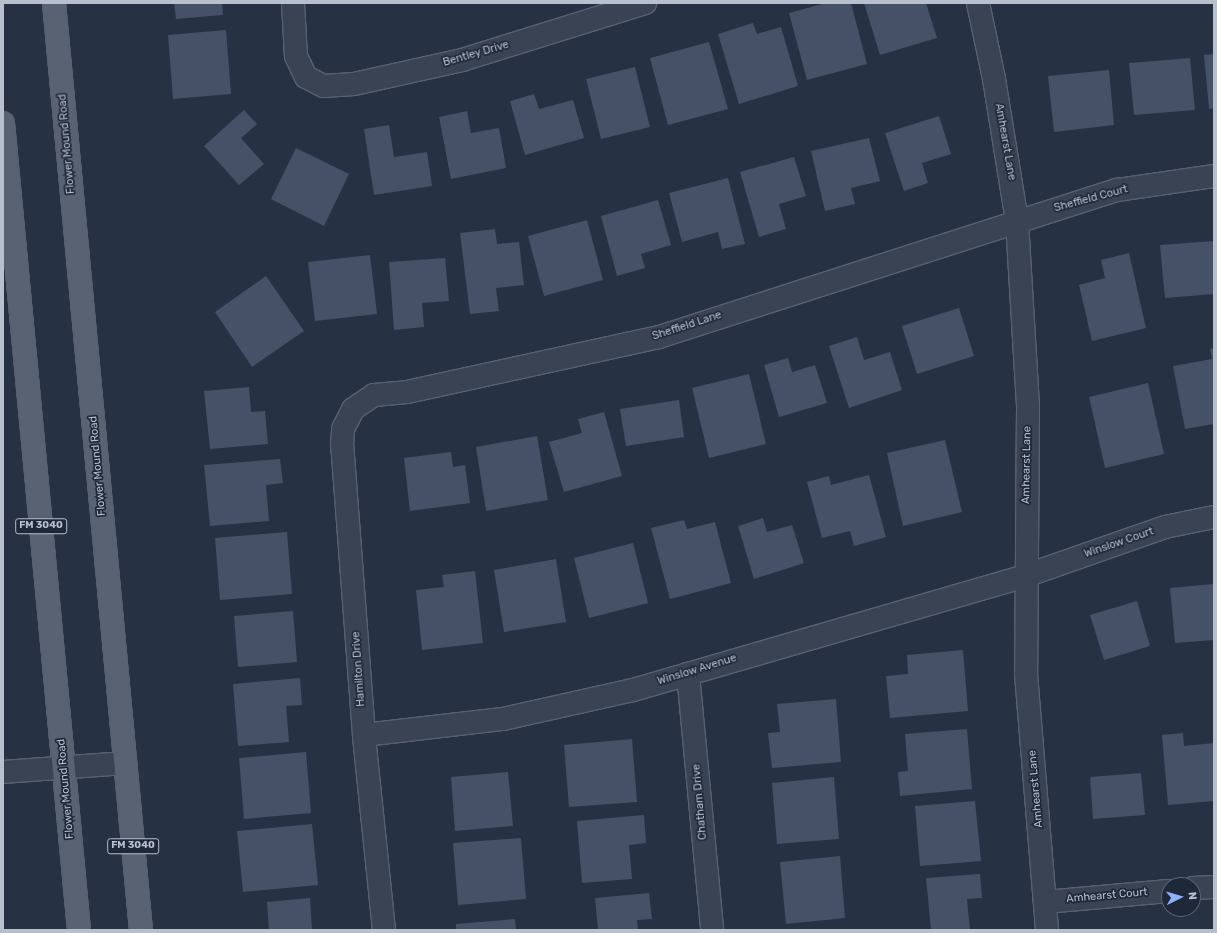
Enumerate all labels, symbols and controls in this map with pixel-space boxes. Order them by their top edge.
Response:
street label: Bentley Drive [441,38,511,70]
street label: Flower Mound Road [56,93,78,195]
street label: Amhearst Lane [992,102,1018,182]
street label: Sheffield Court [1053,183,1129,215]
street label: Sheffield Lane [651,309,723,343]
street label: Flower Mound Road [87,415,109,517]
street label: Amhearst Lane [1020,426,1034,504]
road number: FM 3040 [15,518,67,534]
street label: Winslow Court [1082,525,1156,561]
street label: Hamilton Drive [350,631,368,707]
street label: Winslow Avenue [656,652,738,688]
street label: Flower Mound Road [55,738,77,840]
street label: Amhearst Lane [1026,750,1046,828]
street label: Chatham Drive [690,764,710,840]
road number: FM 3040 [107,838,159,854]
north arrow [1161,877,1201,917]
street label: Amhearst Court [1066,886,1148,906]
text: N [1186,891,1199,901]

